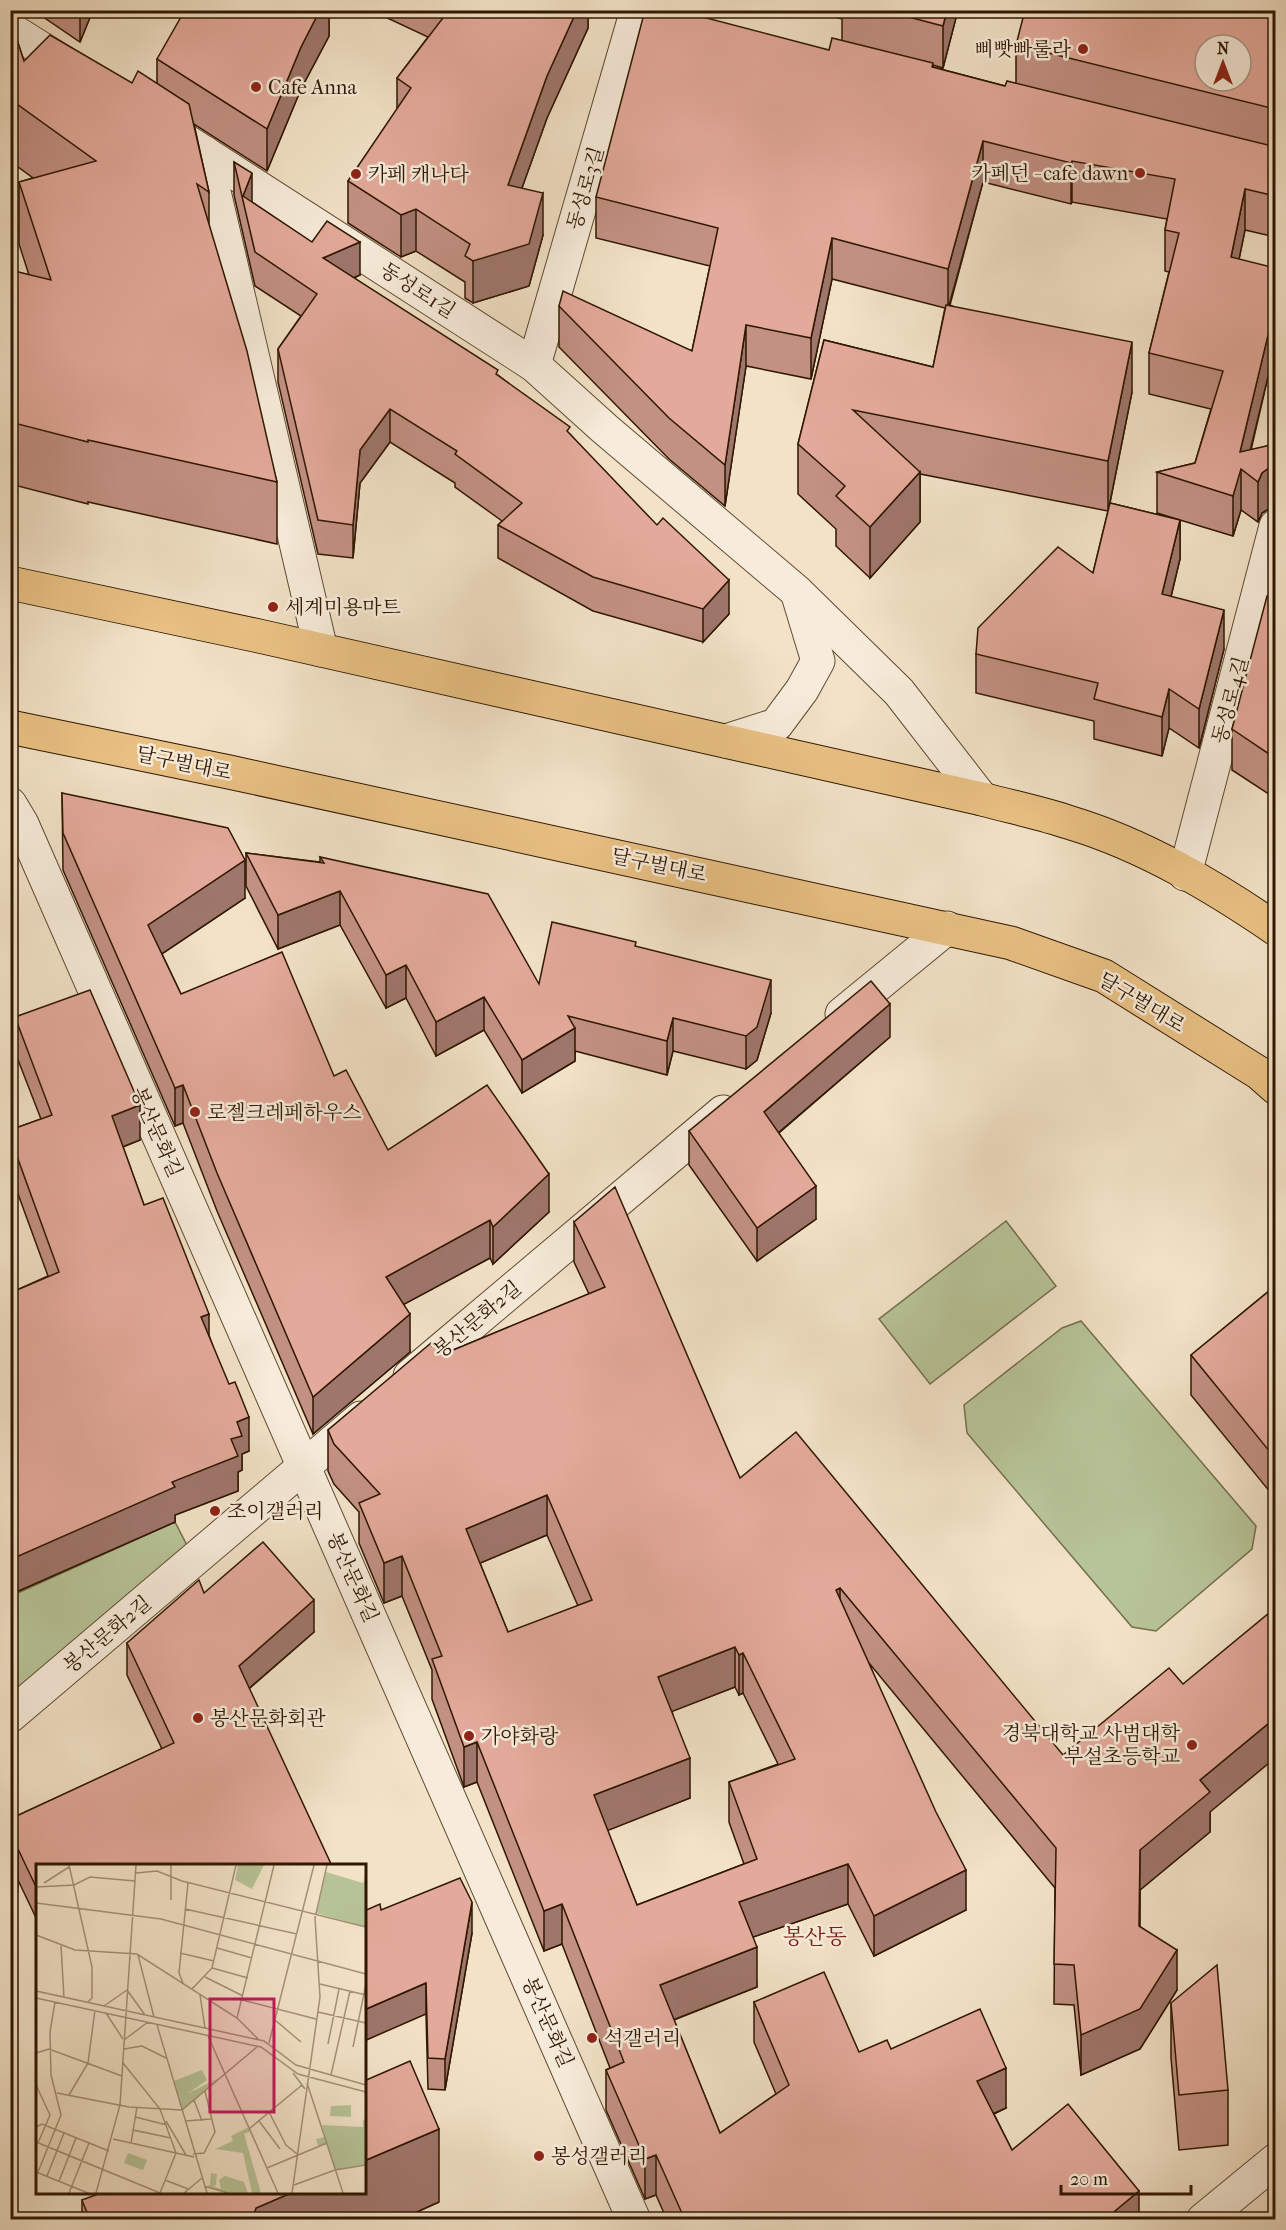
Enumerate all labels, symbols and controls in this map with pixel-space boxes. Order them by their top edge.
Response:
north arrow [1193,33,1253,93]
place label: 삐빳빠룰라 [974,38,1072,61]
text: N [1217,39,1230,58]
marker: 삐빳빠룰라 [1076,42,1090,56]
place label: Cafe Anna [268,76,357,99]
marker: Cafe Anna [249,80,263,94]
street label: 동성로3길 [563,144,608,232]
place label: 카페던 - cafe dawn [971,162,1128,185]
place label: 카페 캐나다 [368,163,470,186]
marker: 카페던 - cafe dawn [1133,166,1147,180]
marker: 카페 캐나다 [349,167,363,181]
street label: 동성로1길 [376,258,459,323]
place label: 세계미용마트 [285,596,401,619]
marker: 세계미용마트 [266,600,280,614]
street label: 동성로4길 [1208,654,1253,746]
street label: 달구벌대로 [134,742,234,785]
street label: 달구벌대로 [609,844,709,887]
street label: 달구벌대로 [1094,968,1189,1037]
street label: 봉산문화길 [126,1083,187,1181]
place label: 로젤크레페하우스 [207,1101,362,1124]
marker: 로젤크레페하우스 [188,1105,202,1119]
street label: 봉산문화2길 [429,1276,526,1363]
place label: 조이갤러리 [227,1500,324,1523]
marker: 조이갤러리 [208,1504,222,1518]
street label: 봉산문화길 [322,1528,383,1626]
street label: 봉산문화2길 [59,1591,156,1678]
place label: 봉산문화회관 [210,1707,327,1730]
marker: 봉산문화회관 [191,1711,205,1725]
place label: 경북대학교 사범대학 부설초등학교 [1002,1722,1181,1768]
place label: 가야화랑 [481,1725,559,1748]
marker: 가야화랑 [462,1729,476,1743]
marker: 경북대학교 사범대학 부설초등학교 [1185,1738,1199,1752]
inset map [36,1864,366,2194]
district label: 봉산동 [783,1924,847,1950]
street label: 봉산문화길 [517,1973,578,2071]
place label: 석갤러리 [604,2027,681,2050]
marker: 석갤러리 [585,2031,599,2045]
place label: 봉성갤러리 [551,2145,648,2168]
marker: 봉성갤러리 [532,2149,546,2163]
scale bar [1061,2158,1192,2196]
text: 20 m [1070,2169,1108,2190]

